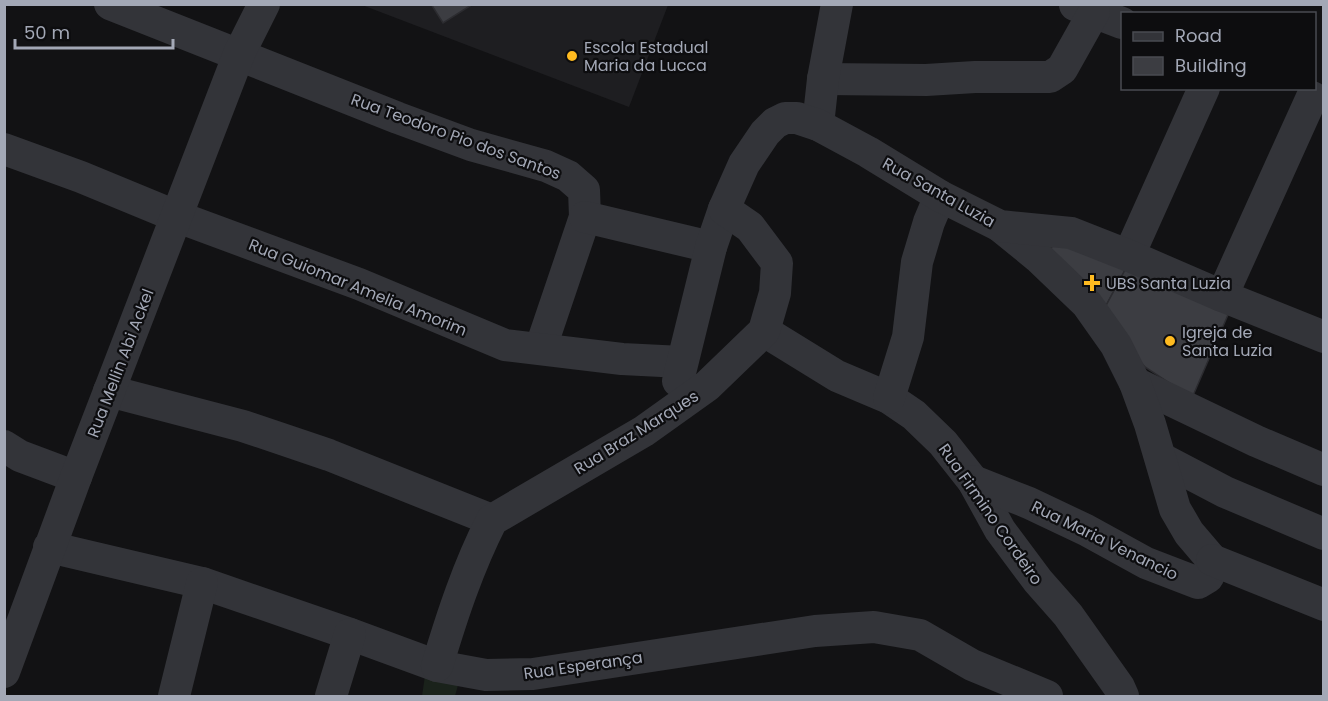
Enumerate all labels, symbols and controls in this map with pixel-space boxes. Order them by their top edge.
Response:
scale bar [15,12,172,50]
legend [1121,12,1316,90]
text: 50 m [24,20,70,45]
text: Road [1175,23,1222,48]
place label: Escola Estadual Maria da Lucca [584,36,709,77]
marker: Escola Estadual Maria da Lucca [565,49,579,63]
text: Building [1175,53,1247,78]
street label: Rua Teodoro Pio dos Santos [348,88,564,185]
street label: Rua Santa Luzia [878,152,999,233]
street label: Rua Guiomar Amelia Amorim [245,233,470,342]
place label: UBS Santa Luzia [1106,272,1231,295]
marker: UBS Santa Luzia [1083,274,1101,292]
street label: Rua Mellin Abi Ackel [82,286,159,441]
place label: Igreja de Santa Luzia [1182,321,1273,362]
marker: Igreja de Santa Luzia [1163,334,1177,348]
street label: Rua Braz Marques [569,385,703,480]
street label: Rua Firmino Cordeiro [933,439,1048,590]
street label: Rua Maria Venancio [1028,495,1182,586]
street label: Rua Esperança [522,646,644,685]

